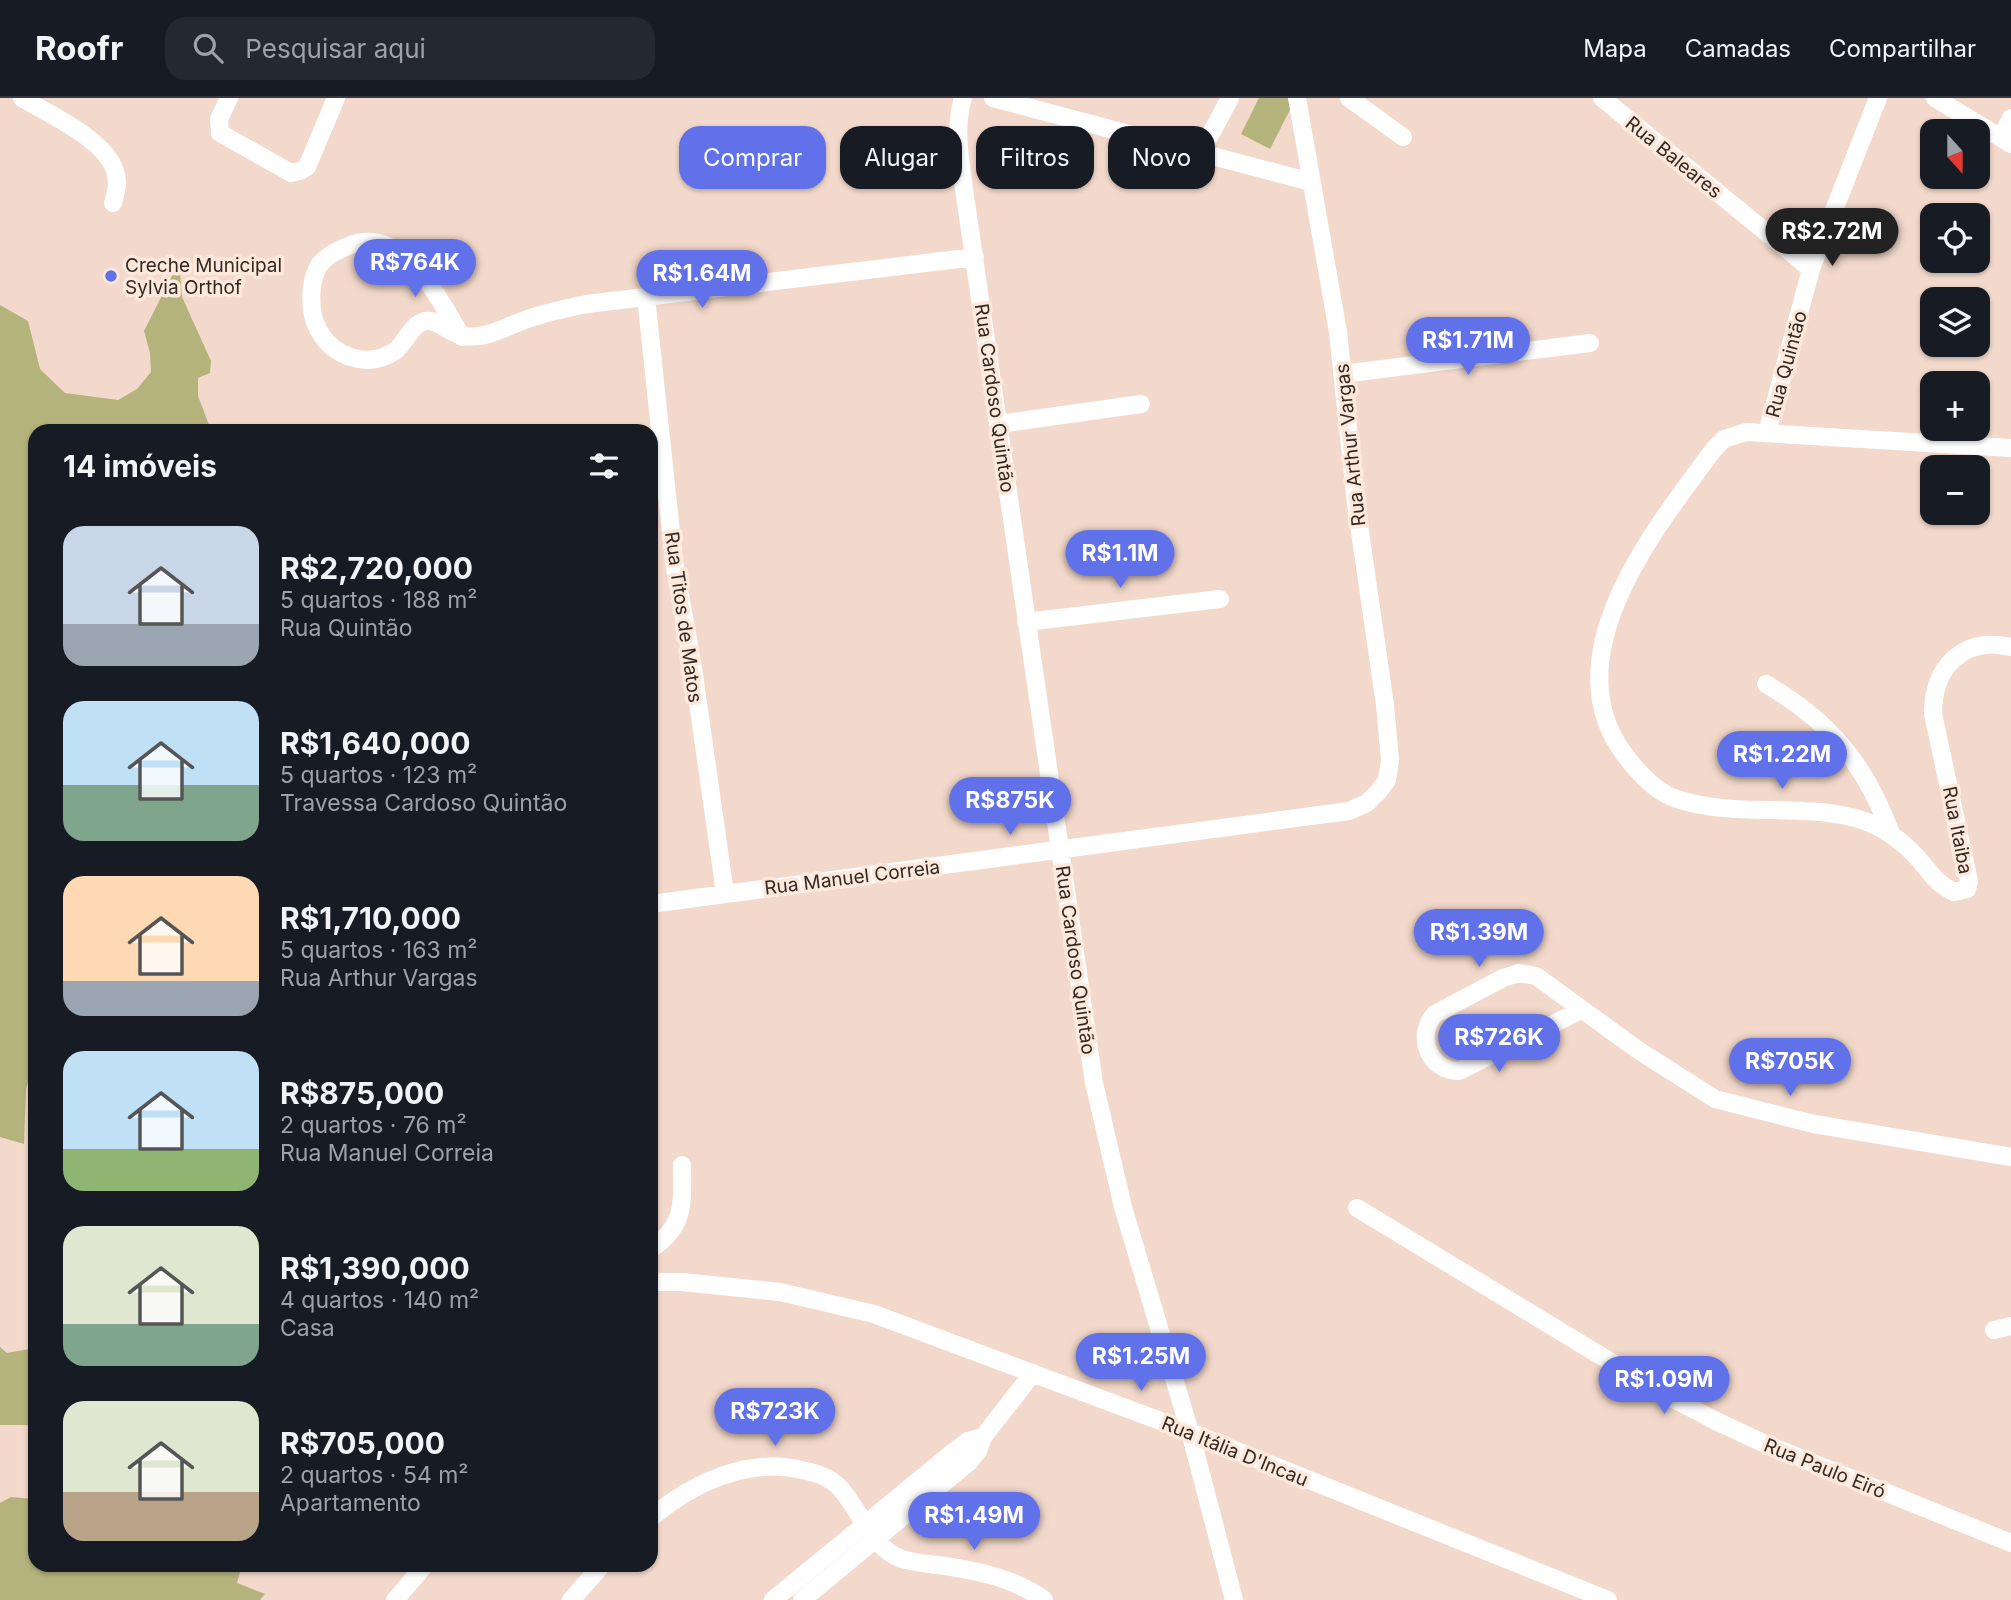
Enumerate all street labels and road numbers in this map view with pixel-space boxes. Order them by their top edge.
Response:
street label: Rua Baleares [1621,112,1726,203]
street label: Rua Cardoso Quintão [970,302,1019,494]
street label: Rua Quintão [1761,308,1812,420]
street label: Rua Arthur Vargas [1331,363,1370,527]
street label: Rua Titos de Matos [660,530,707,704]
street label: Rua Itaiba [1938,784,1977,876]
street label: Rua Manuel Correia [763,855,941,900]
street label: Rua Cardoso Quintão [1051,864,1100,1056]
street label: Rua Itália D'Incau [1158,1412,1311,1491]
street label: Rua Paulo Eiró [1761,1434,1889,1503]

